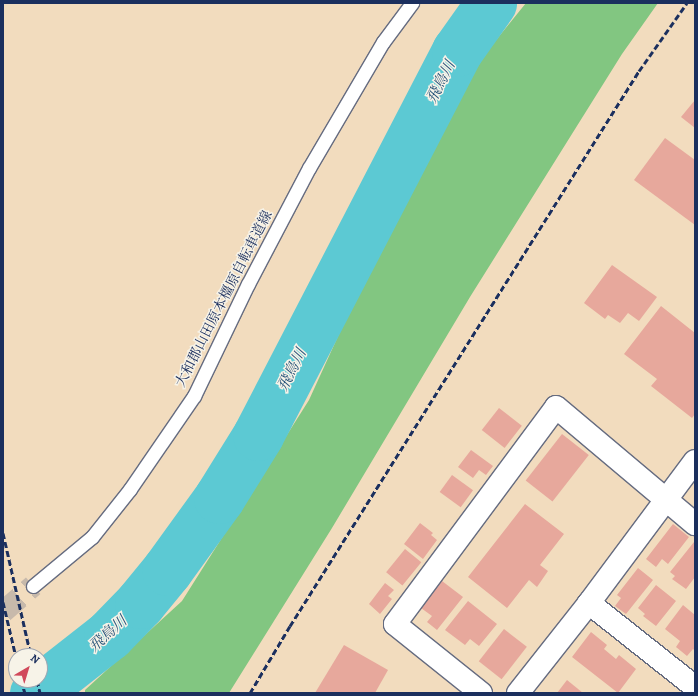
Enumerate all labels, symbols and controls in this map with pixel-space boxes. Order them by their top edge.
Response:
water label: 飛鳥川 [423,58,459,106]
street label: 大和郡山田原本橿原自転車道線 [172,208,276,390]
water label: 飛鳥川 [274,346,310,394]
water label: 飛鳥川 [85,612,131,656]
north arrow [8,648,48,688]
text: N [27,651,43,667]

